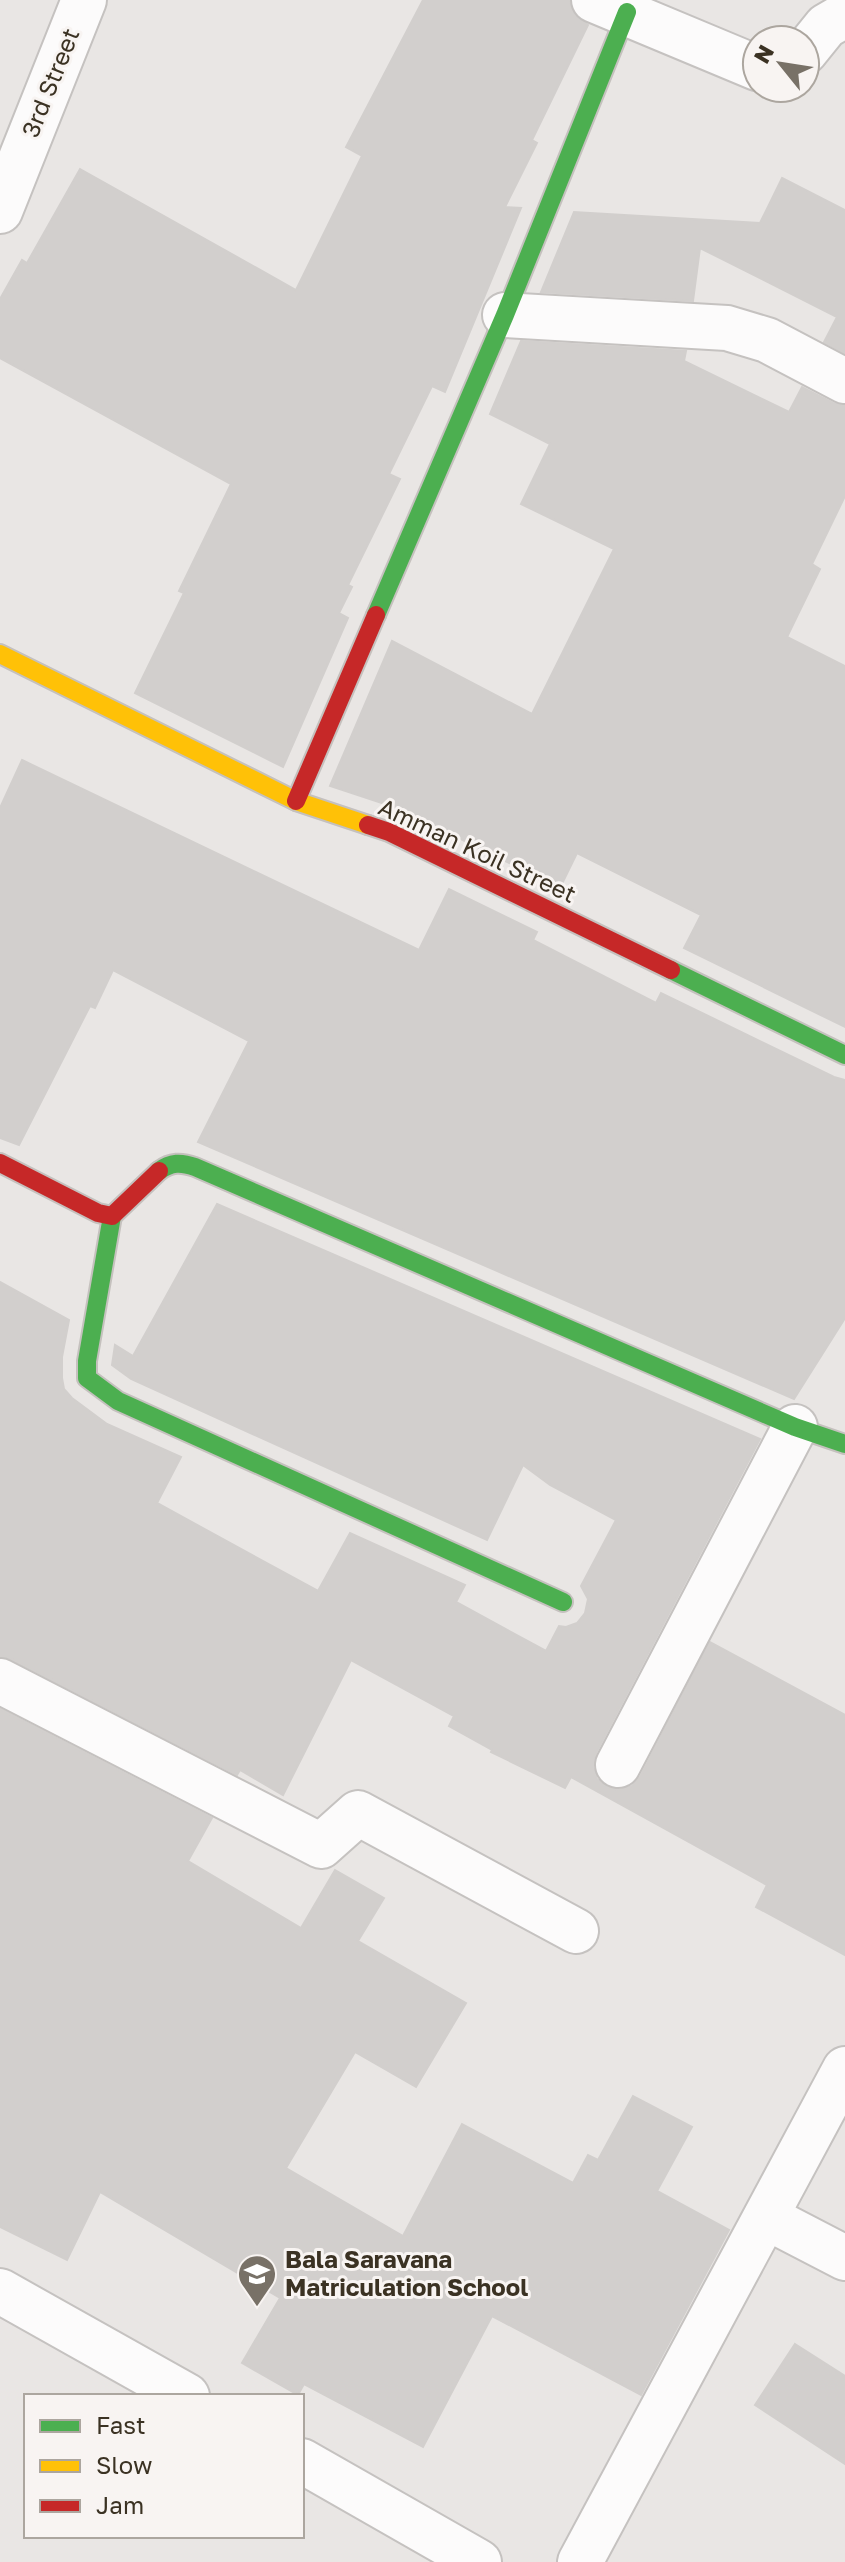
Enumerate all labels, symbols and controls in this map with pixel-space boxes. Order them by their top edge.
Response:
street label: 3rd Street [15,24,85,141]
north arrow [741,24,821,104]
text: N [747,40,779,68]
street label: Amman Koil Street [374,791,581,908]
place label: Bala Saravana Matriculation School [285,2244,528,2301]
school or university icon: Bala Saravana Matriculation School [236,2253,278,2308]
legend [24,2394,304,2538]
text: Fast [96,2410,146,2439]
text: Slow [96,2450,152,2479]
text: Jam [96,2490,144,2519]

